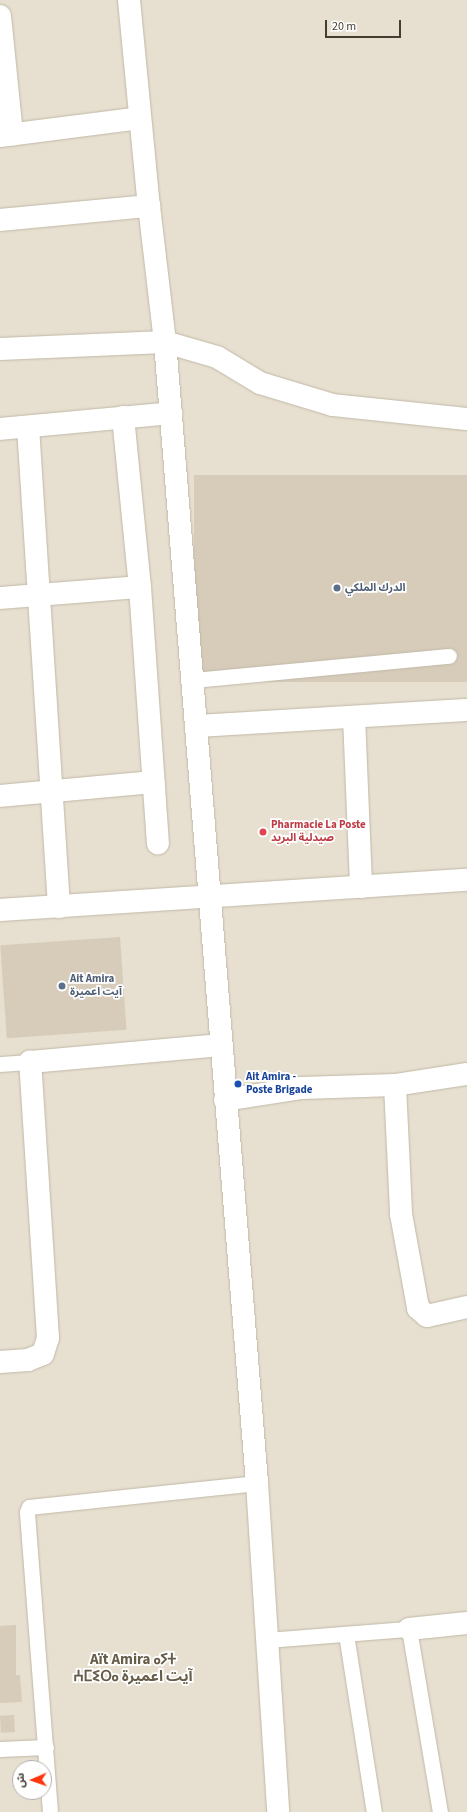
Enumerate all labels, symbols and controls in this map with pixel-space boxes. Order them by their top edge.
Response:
scale bar [327,12,403,38]
text: 20 m [332,18,356,35]
place label: الدرك الملكي [345,581,406,595]
marker: الدرك الملكي [332,583,342,593]
place label: Pharmacie La Poste صيدلية البريد [271,819,366,845]
marker: Pharmacie La Poste صيدلية البريد [258,827,268,837]
place label: Ait Amira آيت اعميرة [70,973,122,999]
marker: Ait Amira آيت اعميرة [57,981,67,991]
place label: Ait Amira - Poste Brigade [246,1071,312,1097]
marker: Ait Amira - Poste Brigade [233,1079,243,1089]
district label: Aït Amira ⴰⵢⵜ ⵄⵎⵉⵔⴰ آيت اعميرة [73,1650,193,1685]
north arrow [12,1760,52,1800]
text: ش [13,1773,28,1788]

